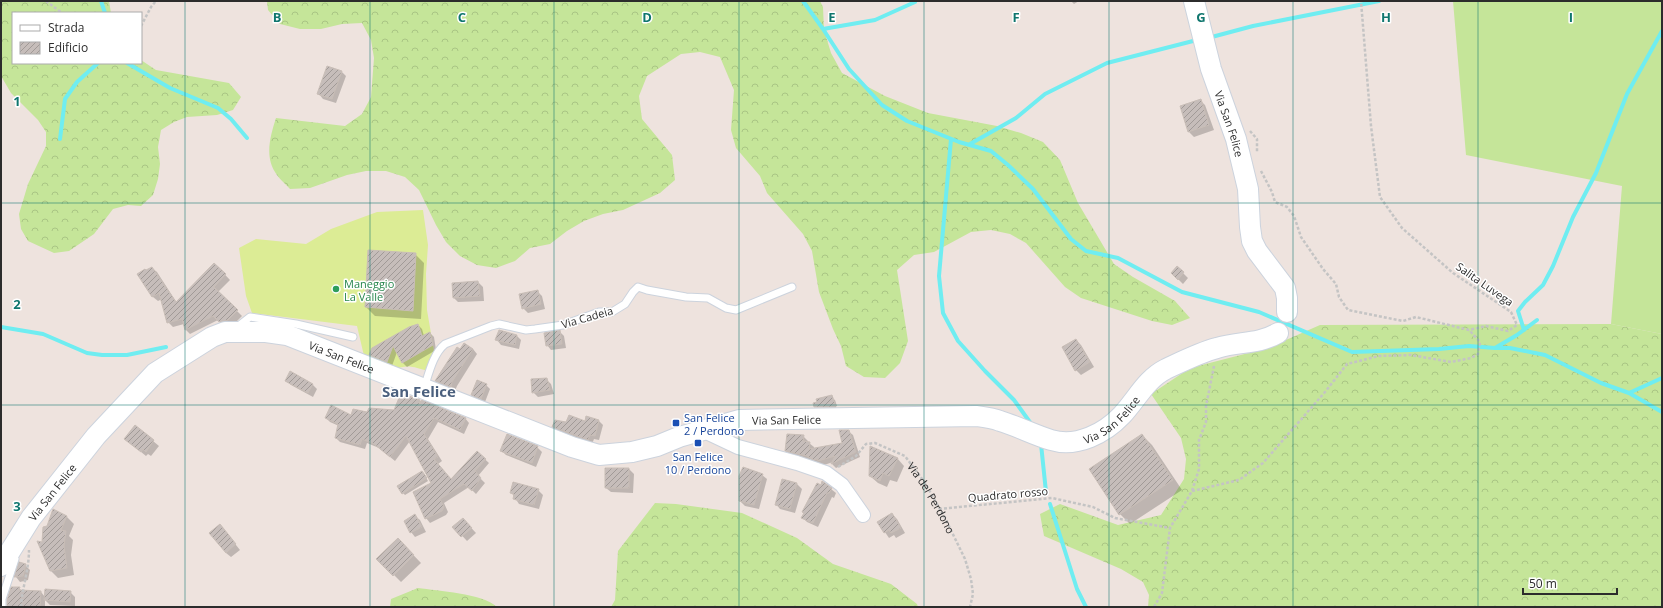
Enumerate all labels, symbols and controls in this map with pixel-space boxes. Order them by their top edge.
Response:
text: B [273,8,282,26]
text: C [458,8,466,26]
text: D [642,8,652,26]
text: E [828,8,836,26]
text: F [1012,8,1020,26]
text: G [1196,8,1206,26]
text: H [1381,8,1391,26]
text: I [1569,8,1573,26]
legend [12,12,142,64]
text: Strada [48,19,84,36]
text: Edificio [48,39,88,56]
street label: Via San Felice [1212,89,1248,158]
text: 1 [13,92,21,110]
street label: Salita Luvega [1453,259,1517,309]
place label: Maneggio La Valle [344,276,395,304]
marker: Maneggio La Valle [331,284,341,294]
text: 2 [13,295,21,313]
street label: Via Cadeia [559,302,615,332]
street label: Via San Felice [307,337,377,376]
district label: San Felice [382,381,456,401]
street label: Via San Felice [1081,393,1142,447]
place label: San Felice 2 / Perdono [684,410,744,438]
street label: Via San Felice [752,411,821,427]
marker: San Felice 2 / Perdono [671,418,681,428]
marker: San Felice 10 / Perdono [693,438,703,448]
place label: San Felice 10 / Perdono [665,449,732,477]
street label: Via del Perdono [904,459,959,536]
street label: Via San Felice [24,460,79,524]
street label: Quadrato rosso [967,483,1049,505]
text: 3 [13,497,21,515]
scale bar [1523,570,1617,596]
text: 50 m [1529,575,1557,592]

